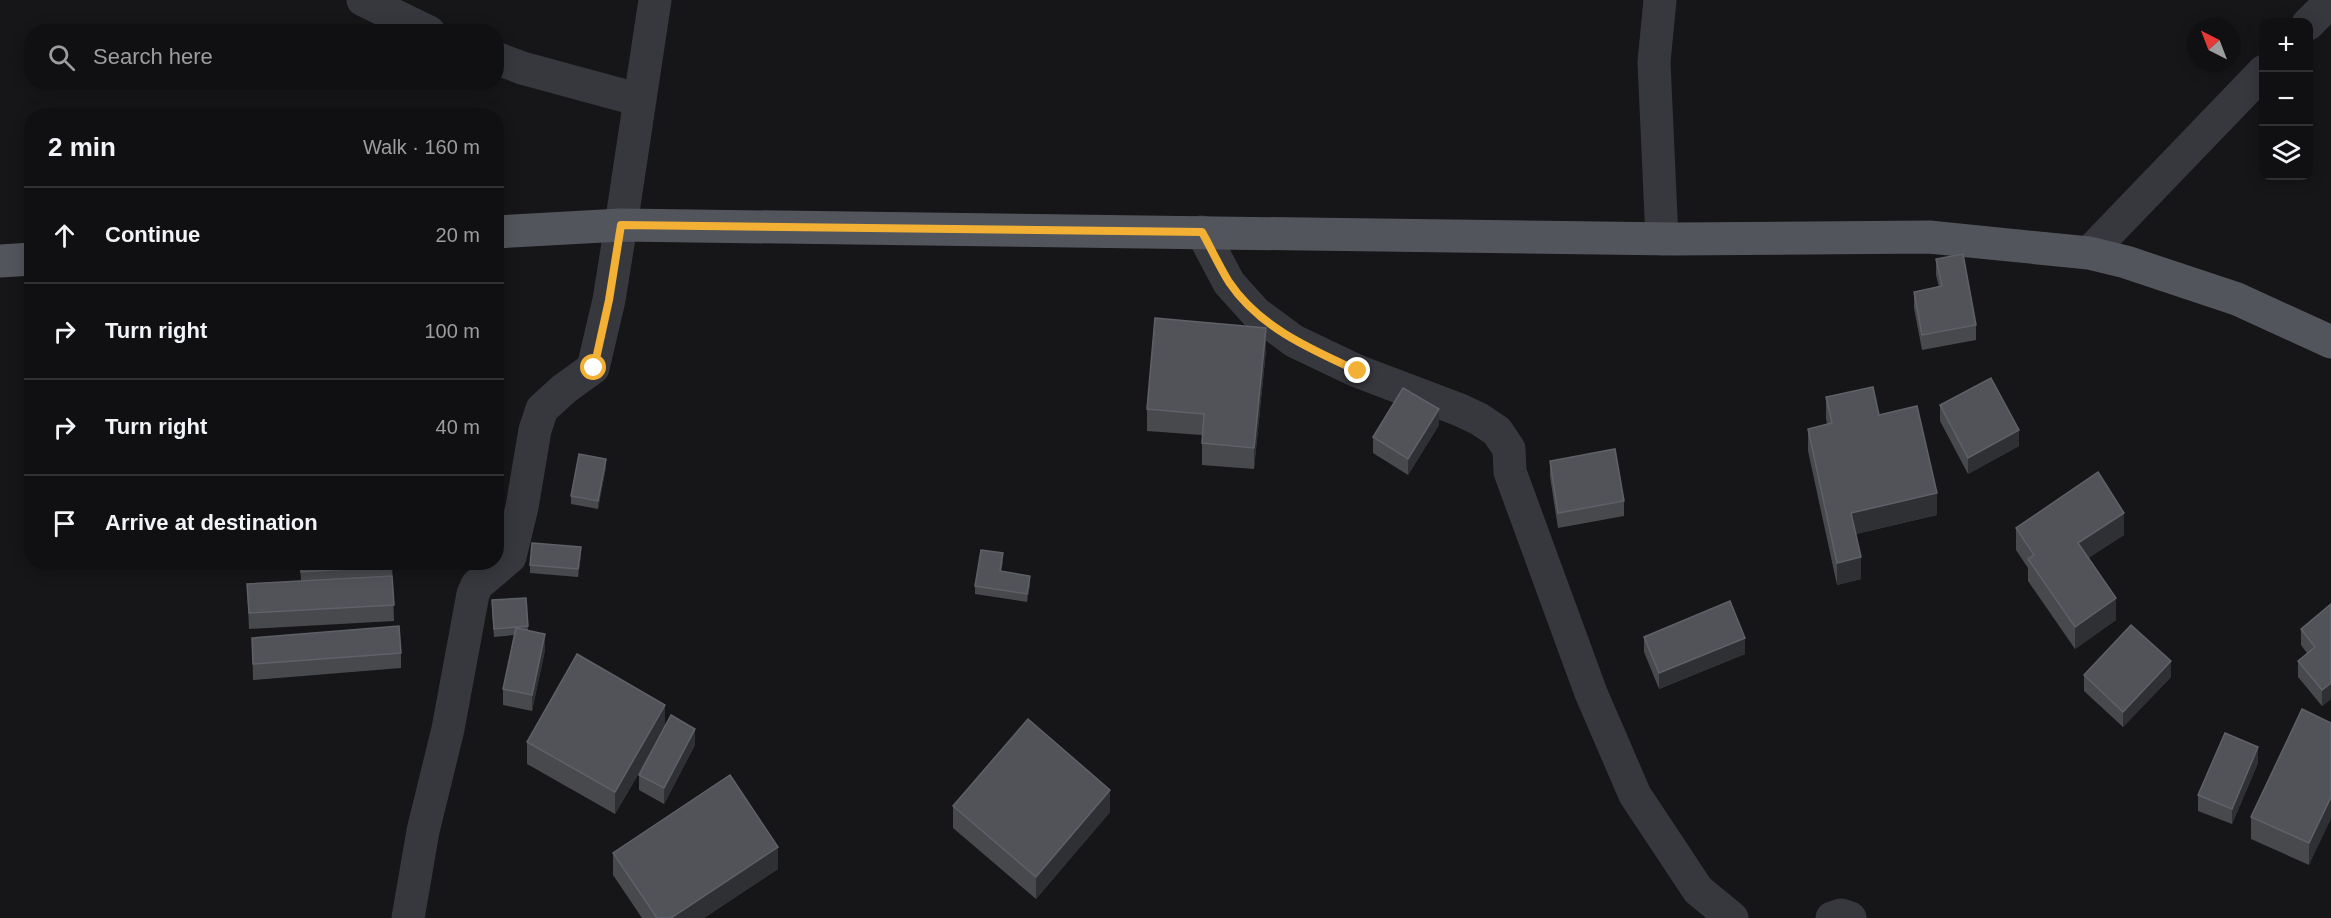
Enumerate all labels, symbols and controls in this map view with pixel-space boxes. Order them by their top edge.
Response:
north arrow [2187,18,2241,72]
map controls [2259,18,2313,180]
button: + [2259,18,2313,72]
search box [24,24,504,90]
icon: search [45,41,78,74]
text: Search here [93,44,213,69]
button: − [2259,72,2313,126]
button: layers [2259,126,2313,180]
text: 2 min [48,132,116,162]
text: Walk · 160 m [363,136,480,158]
icon: ahead [48,219,81,252]
text: Continue [105,222,200,247]
text: 20 m [436,224,480,246]
icon: right [48,315,81,348]
text: Turn right [105,318,207,343]
text: 100 m [424,320,480,342]
route start [580,354,606,380]
route end [1344,357,1370,383]
icon: right [48,411,81,444]
text: Turn right [105,414,207,439]
text: 40 m [436,416,480,438]
icon: arrive [48,507,81,540]
text: Arrive at destination [105,510,318,535]

